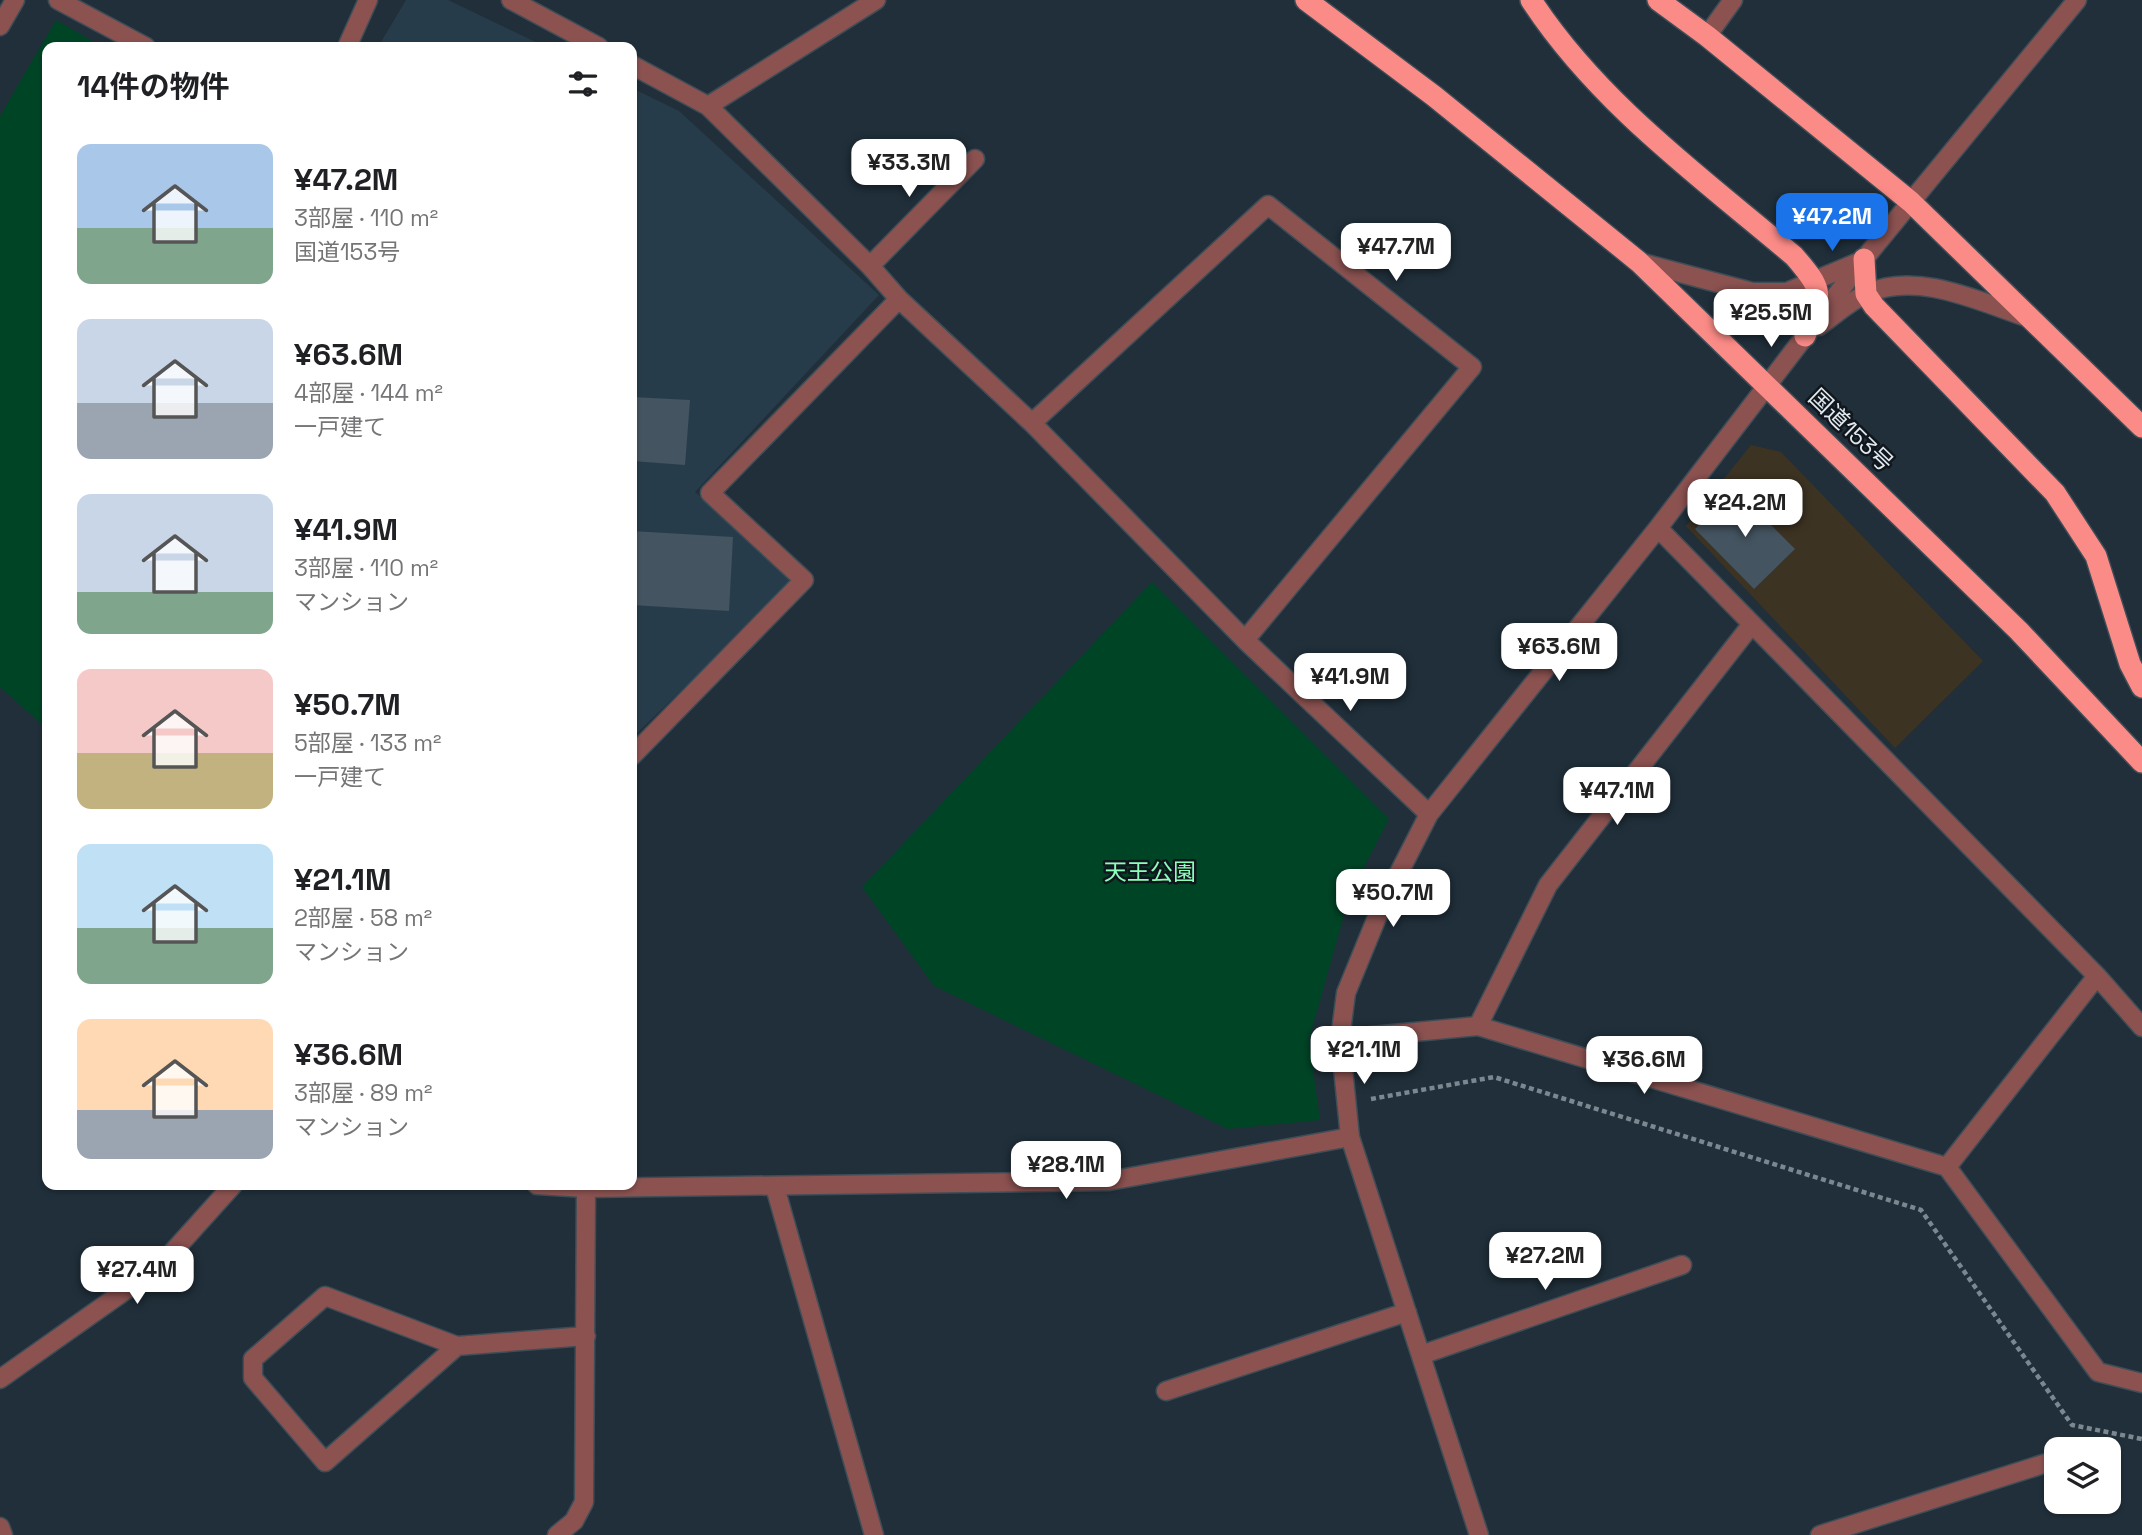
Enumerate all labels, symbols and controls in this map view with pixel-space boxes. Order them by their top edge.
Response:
icon: filters [564,65,602,103]
text: 14件の物件 [77,67,230,106]
pin: ¥33.3M [852,140,966,199]
text: ¥33.3M [867,147,951,177]
text: ¥47.2M [294,160,398,199]
icon: home [133,172,217,256]
pin: ¥47.2M [1775,194,1889,253]
text: ¥47.2M [1792,201,1872,231]
text: 3部屋 · 110 m² [294,203,438,233]
pin: ¥47.7M [1339,224,1453,283]
text: ¥47.7M [1357,231,1435,261]
text: 国道153号 [294,237,400,267]
pin: ¥25.5M [1714,290,1828,349]
text: ¥25.5M [1730,297,1812,327]
text: ¥63.6M [294,335,403,374]
icon: home [133,347,217,431]
text: 4部屋 · 144 m² [294,378,443,408]
street label: 国道153号 [1802,382,1900,478]
text: 一戸建て [294,412,386,442]
pin: ¥24.2M [1688,480,1802,539]
text: ¥24.2M [1704,487,1786,517]
text: ¥41.9M [294,510,398,549]
icon: home [133,522,217,606]
text: 3部屋 · 110 m² [294,553,438,583]
text: マンション [294,587,409,617]
pin: ¥63.6M [1502,624,1616,683]
text: ¥63.6M [1517,631,1601,661]
pin: ¥41.9M [1293,654,1407,713]
text: ¥41.9M [1310,661,1390,691]
text: ¥50.7M [294,685,401,724]
icon: home [133,697,217,781]
text: 5部屋 · 133 m² [294,728,441,758]
text: 一戸建て [294,762,386,792]
pin: ¥47.1M [1560,768,1674,827]
text: ¥47.1M [1579,775,1655,805]
park label: 天王公園 [1104,857,1196,887]
text: ¥21.1M [294,860,391,899]
pin: ¥50.7M [1336,870,1450,929]
icon: home [133,872,217,956]
text: ¥50.7M [1352,877,1434,907]
text: 2部屋 · 58 m² [294,903,432,933]
text: マンション [294,937,409,967]
pin: ¥21.1M [1307,1026,1421,1086]
text: ¥21.1M [1327,1034,1401,1064]
text: ¥36.6M [294,1035,403,1074]
pin: ¥36.6M [1587,1036,1701,1096]
text: ¥36.6M [1602,1044,1686,1074]
icon: home [133,1047,217,1131]
text: 3部屋 · 89 m² [294,1078,433,1108]
text: マンション [294,1112,409,1142]
pin: ¥28.1M [1009,1142,1123,1201]
text: ¥28.1M [1027,1149,1105,1179]
pin: ¥27.2M [1488,1232,1602,1292]
text: ¥27.2M [1505,1240,1585,1270]
pin: ¥27.4M [80,1246,194,1306]
text: ¥27.4M [97,1254,177,1284]
map controls [2044,1437,2121,1514]
button: layers [2044,1437,2121,1514]

